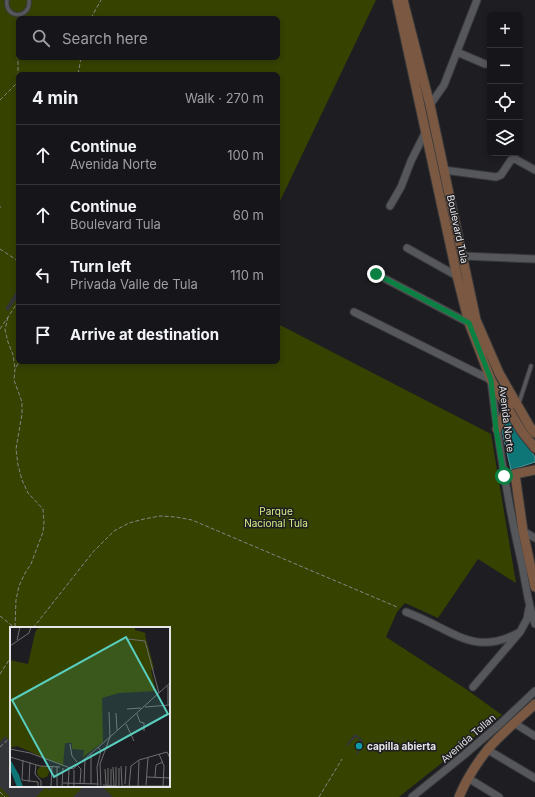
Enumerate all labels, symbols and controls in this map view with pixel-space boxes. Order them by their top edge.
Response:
map controls [487,12,523,156]
button: + [487,12,523,48]
search box [16,16,280,60]
icon: search [30,27,52,49]
text: Search here [62,29,148,48]
button: − [487,48,523,84]
button: locate [487,84,523,120]
text: 4 min [32,88,78,108]
text: Walk · 270 m [185,90,264,106]
button: layers [487,120,523,156]
text: Continue [70,137,137,156]
icon: ahead [32,144,54,166]
text: 100 m [227,147,264,163]
text: Avenida Norte [70,156,157,172]
street label: Boulevard Tula [445,194,471,264]
text: Continue [70,197,137,216]
icon: ahead [32,204,54,226]
text: 60 m [233,207,264,223]
text: Boulevard Tula [70,216,161,232]
text: Turn left [70,257,131,276]
icon: left [32,264,54,286]
route end [367,265,385,283]
text: 110 m [230,267,264,283]
text: Privada Valle de Tula [70,276,198,292]
icon: arrive [32,324,54,346]
text: Arrive at destination [70,325,219,344]
street label: Avenida Norte [497,385,517,453]
route start [495,467,513,485]
park label: Parque Nacional Tula [244,505,308,529]
inset map [10,627,170,787]
street label: Avenida Tollan [438,711,498,765]
place label: capilla abierta [367,740,436,752]
marker: capilla abierta [354,741,364,751]

